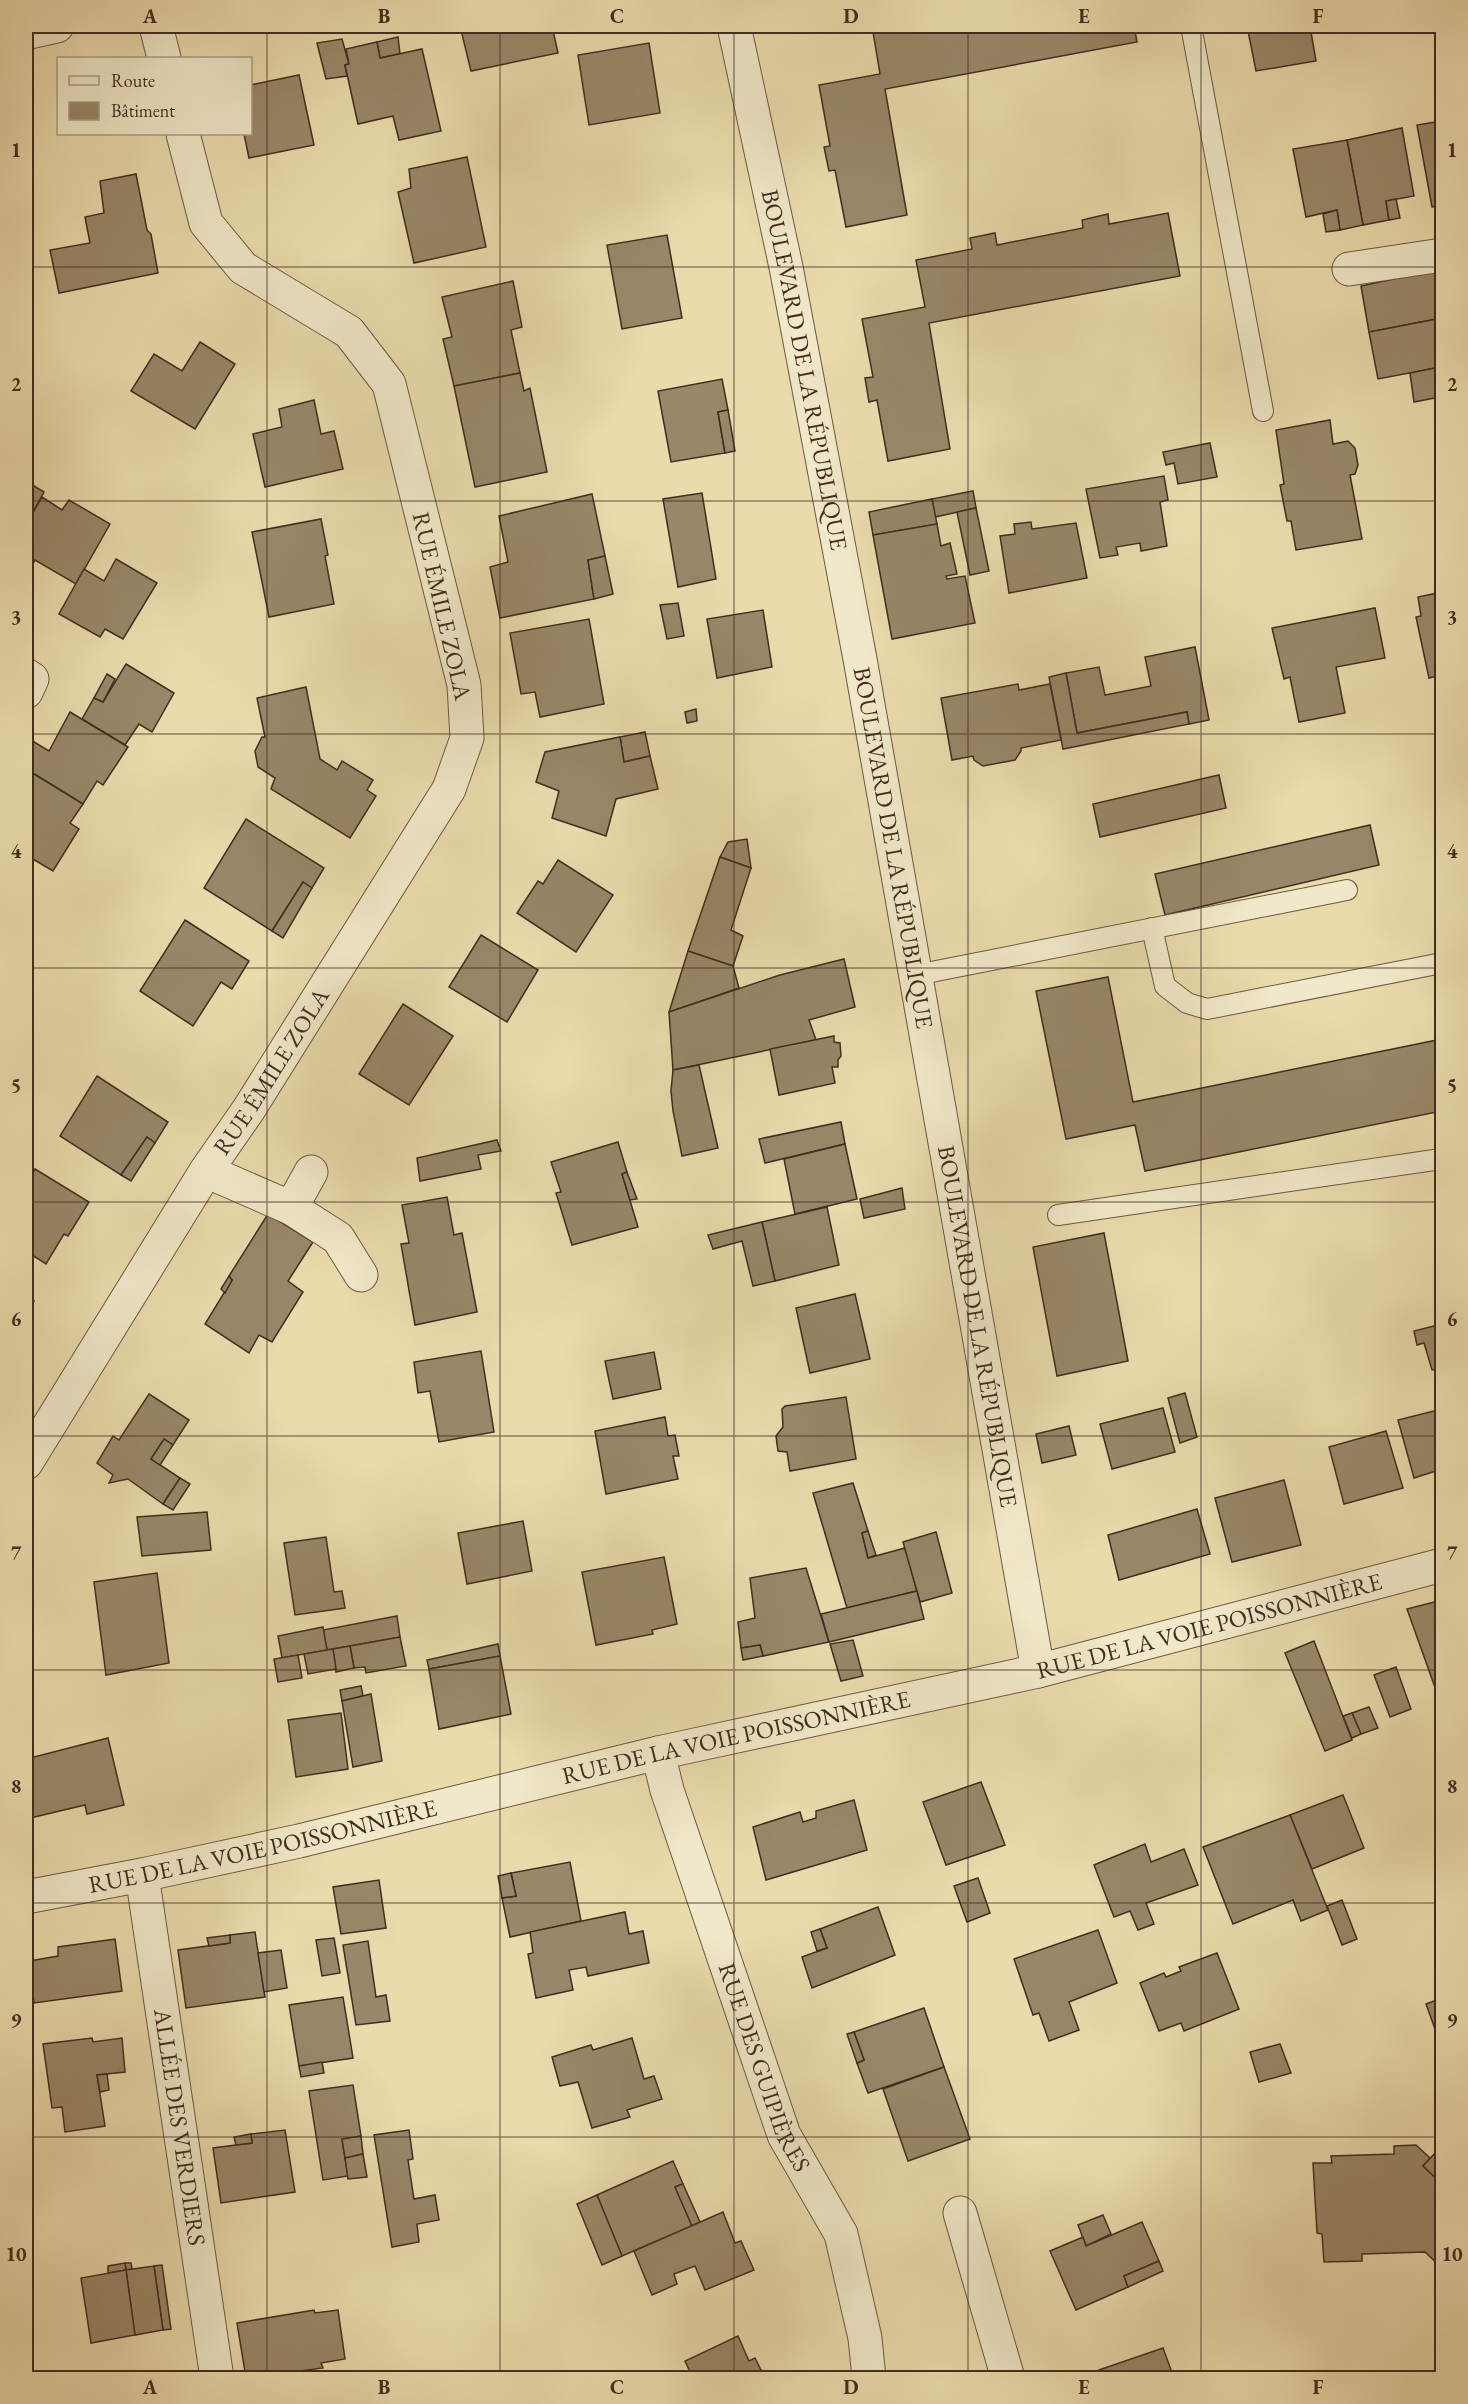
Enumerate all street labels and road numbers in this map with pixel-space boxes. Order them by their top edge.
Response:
street label: BOULEVARD DE LA RÉPUBLIQUE [755,186,855,553]
street label: RUE ÉMILE ZOLA [406,509,479,703]
street label: BOULEVARD DE LA RÉPUBLIQUE [847,664,941,1031]
street label: RUE ÉMILE ZOLA [206,982,336,1161]
street label: BOULEVARD DE LA RÉPUBLIQUE [931,1143,1025,1510]
street label: RUE DE LA VOIE POISSONNIÈRE [1033,1565,1385,1686]
street label: RUE DE LA VOIE POISSONNIÈRE [559,1683,913,1791]
street label: RUE DE LA VOIE POISSONNIÈRE [86,1792,440,1900]
street label: RUE DES GUIPIÈRES [712,1959,818,2177]
street label: ALLÉE DES VERDIERS [147,2006,213,2248]

